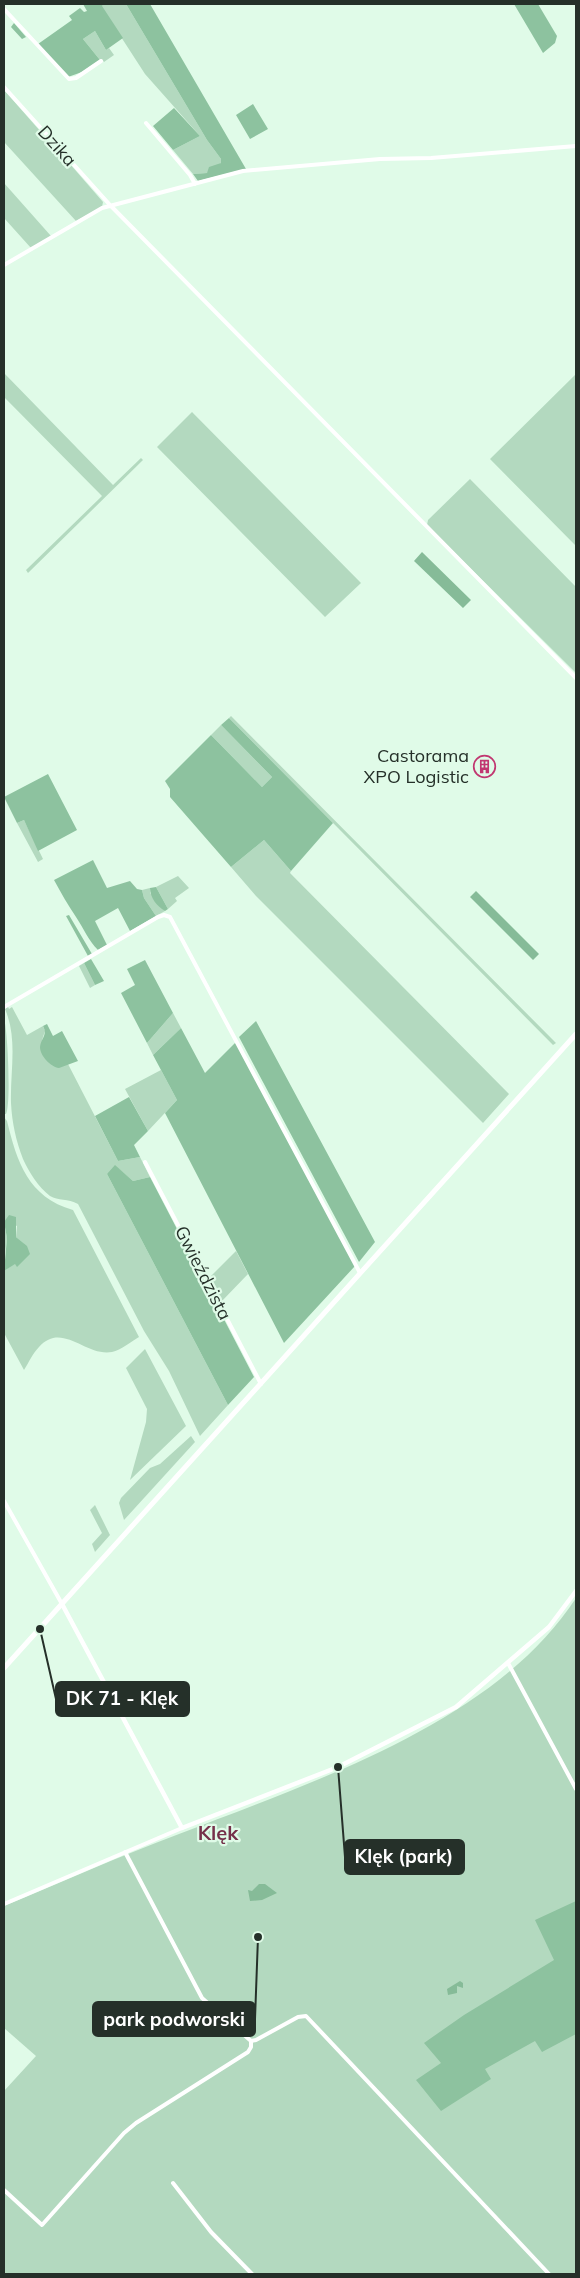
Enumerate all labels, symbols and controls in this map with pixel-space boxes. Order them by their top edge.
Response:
street label: Dzika [33,120,82,171]
place label: Castorama XPO Logistic [364,744,469,788]
building icon: Castorama XPO Logistic [473,754,497,778]
street label: Gwieździsta [170,1222,237,1324]
callout: DK 71 - Klęk [56,1682,189,1716]
text: DK 71 - Klęk [66,1686,179,1710]
district label: Klęk [198,1820,239,1845]
callout: Klęk (park) [345,1840,464,1874]
text: Klęk (park) [355,1844,453,1868]
callout: park podworski [93,2002,255,2036]
text: park podworski [103,2007,245,2031]

